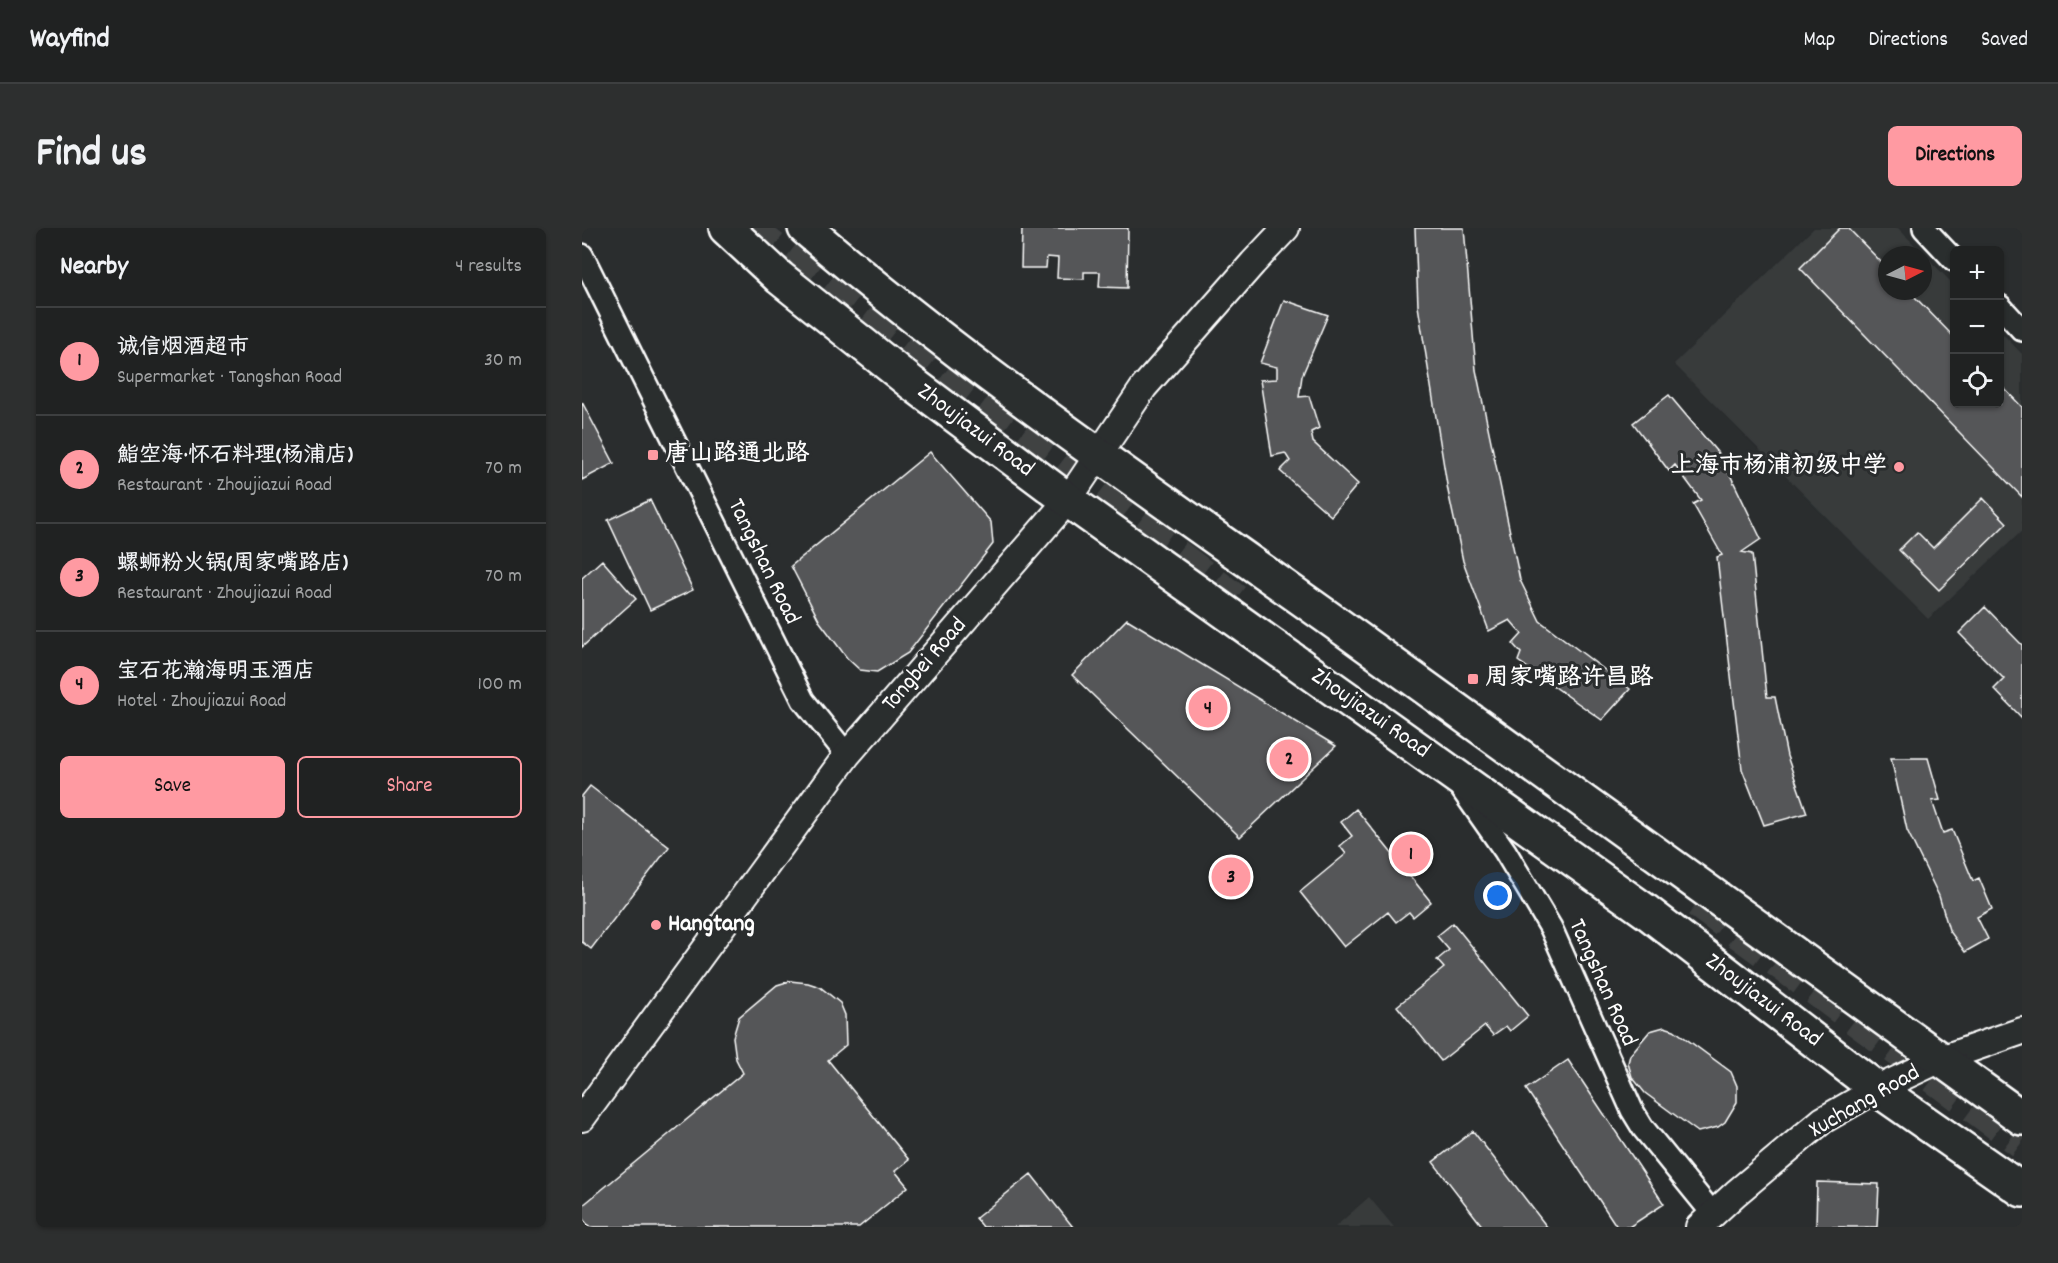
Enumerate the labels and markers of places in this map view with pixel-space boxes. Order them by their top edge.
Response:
place label: 唐山路通北路 [665,438,810,472]
marker: 唐山路通北路 [646,448,660,462]
place label: 上海市杨浦初级中学 [1671,450,1887,484]
marker: 上海市杨浦初级中学 [1892,460,1906,474]
place label: 周家嘴路许昌路 [1485,662,1654,696]
marker: 周家嘴路许昌路 [1466,672,1480,686]
pin: 4 [1188,686,1228,730]
pin: 2 [1270,736,1308,782]
pin: 1 [1392,832,1430,876]
pin: 3 [1212,854,1250,900]
place label: Hangtang [668,908,755,942]
marker: Hangtang [649,918,663,932]

